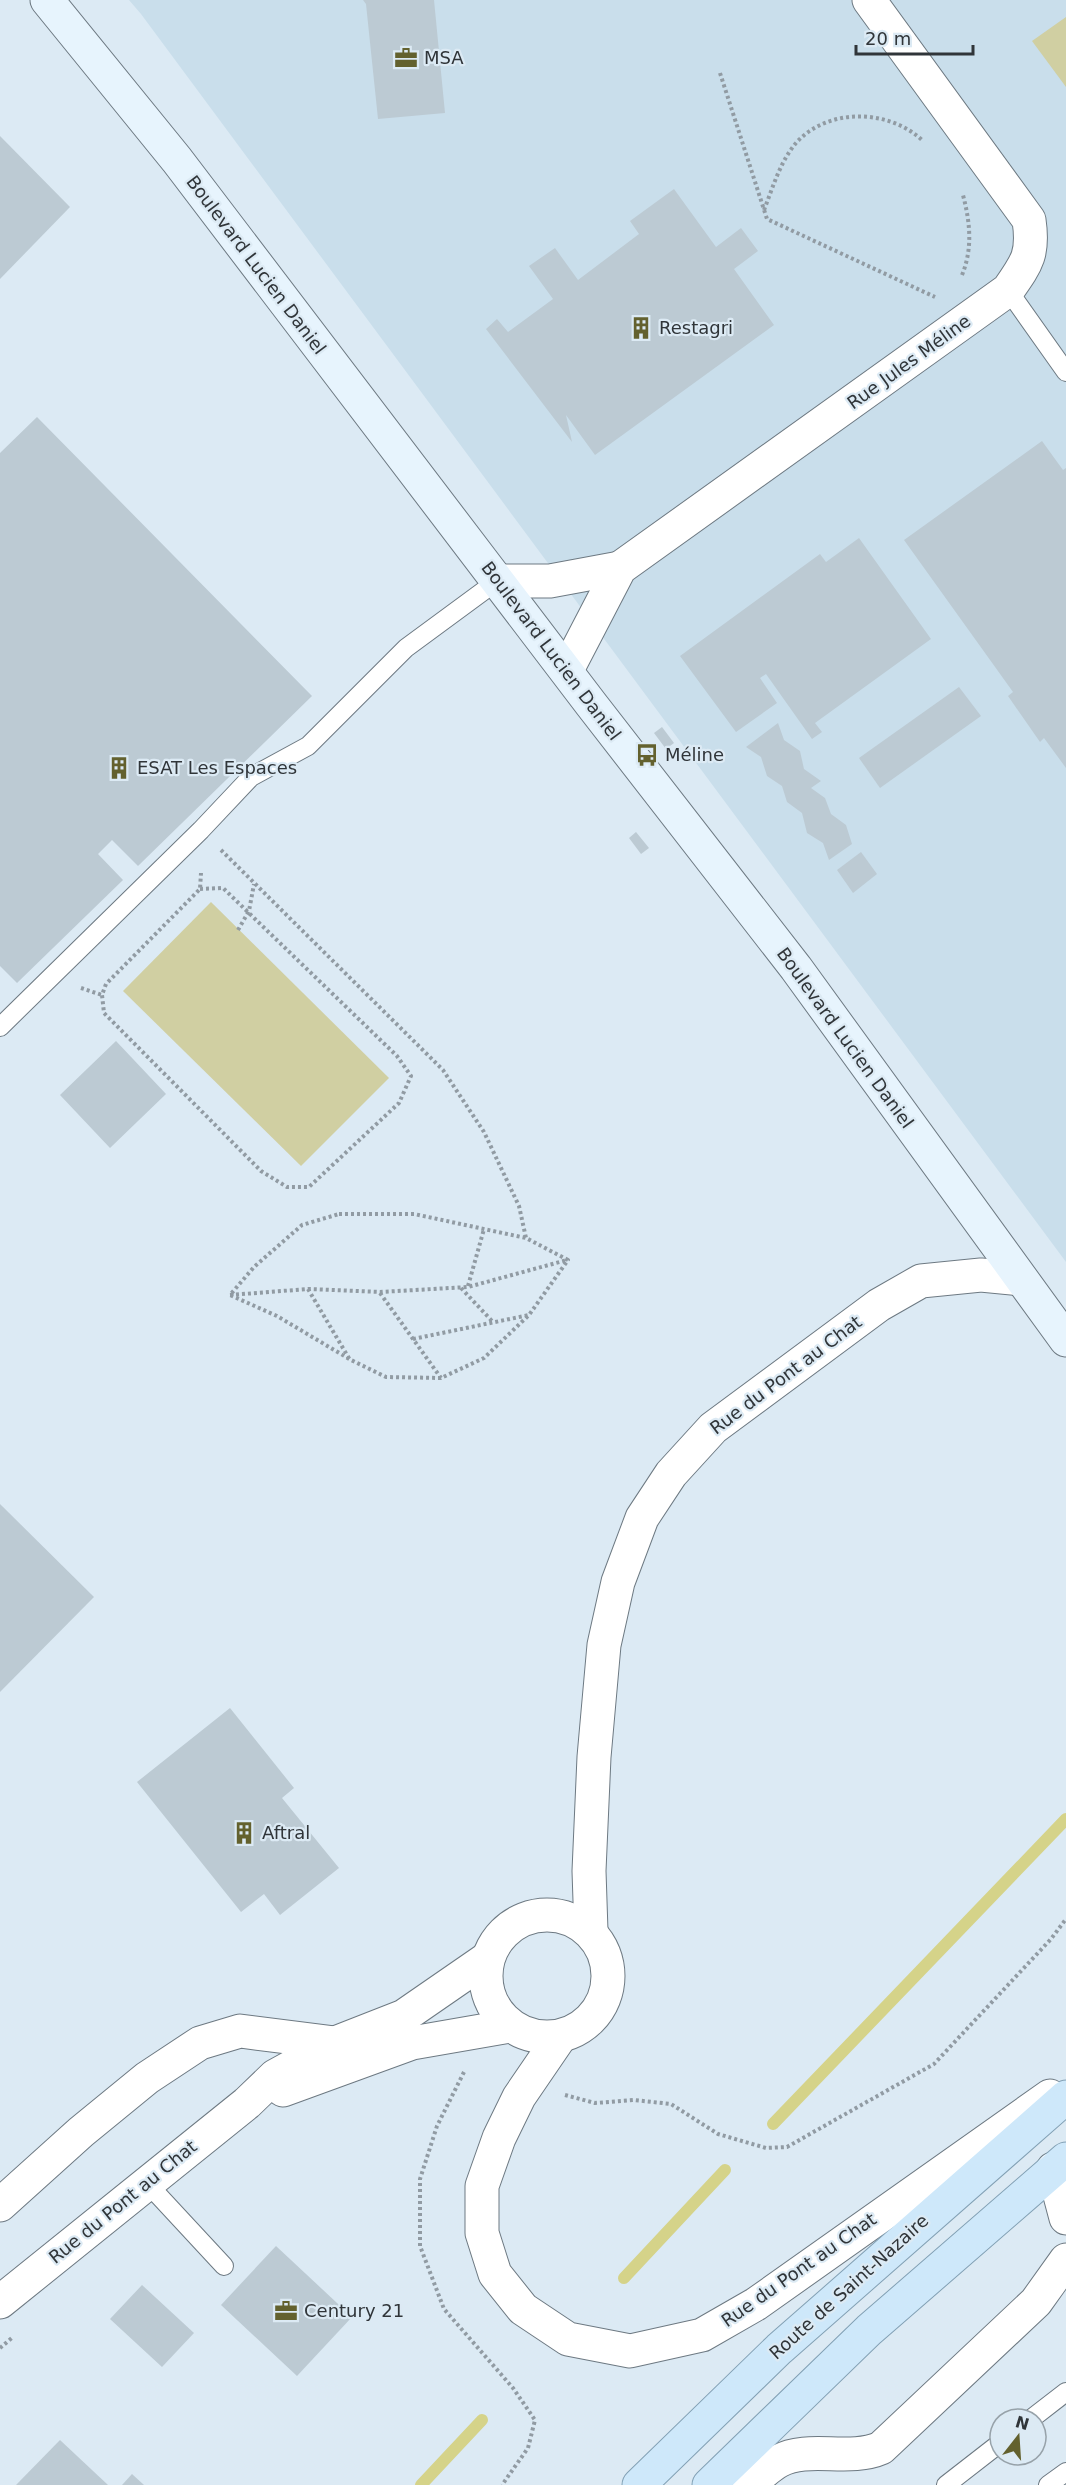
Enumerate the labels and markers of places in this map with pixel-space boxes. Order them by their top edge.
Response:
office icon: MSA [393,45,419,71]
place label: MSA [424,47,464,68]
building icon: Restagri [628,315,654,341]
place label: Restagri [659,317,733,338]
bus stop icon: Méline [634,742,660,768]
place label: Méline [665,744,724,765]
building icon: ESAT Les Espaces [106,755,132,781]
place label: ESAT Les Espaces [137,757,297,778]
building icon: Aftral [231,1820,257,1846]
place label: Aftral [262,1822,310,1843]
office icon: Century 21 [273,2298,299,2324]
place label: Century 21 [304,2300,404,2321]

